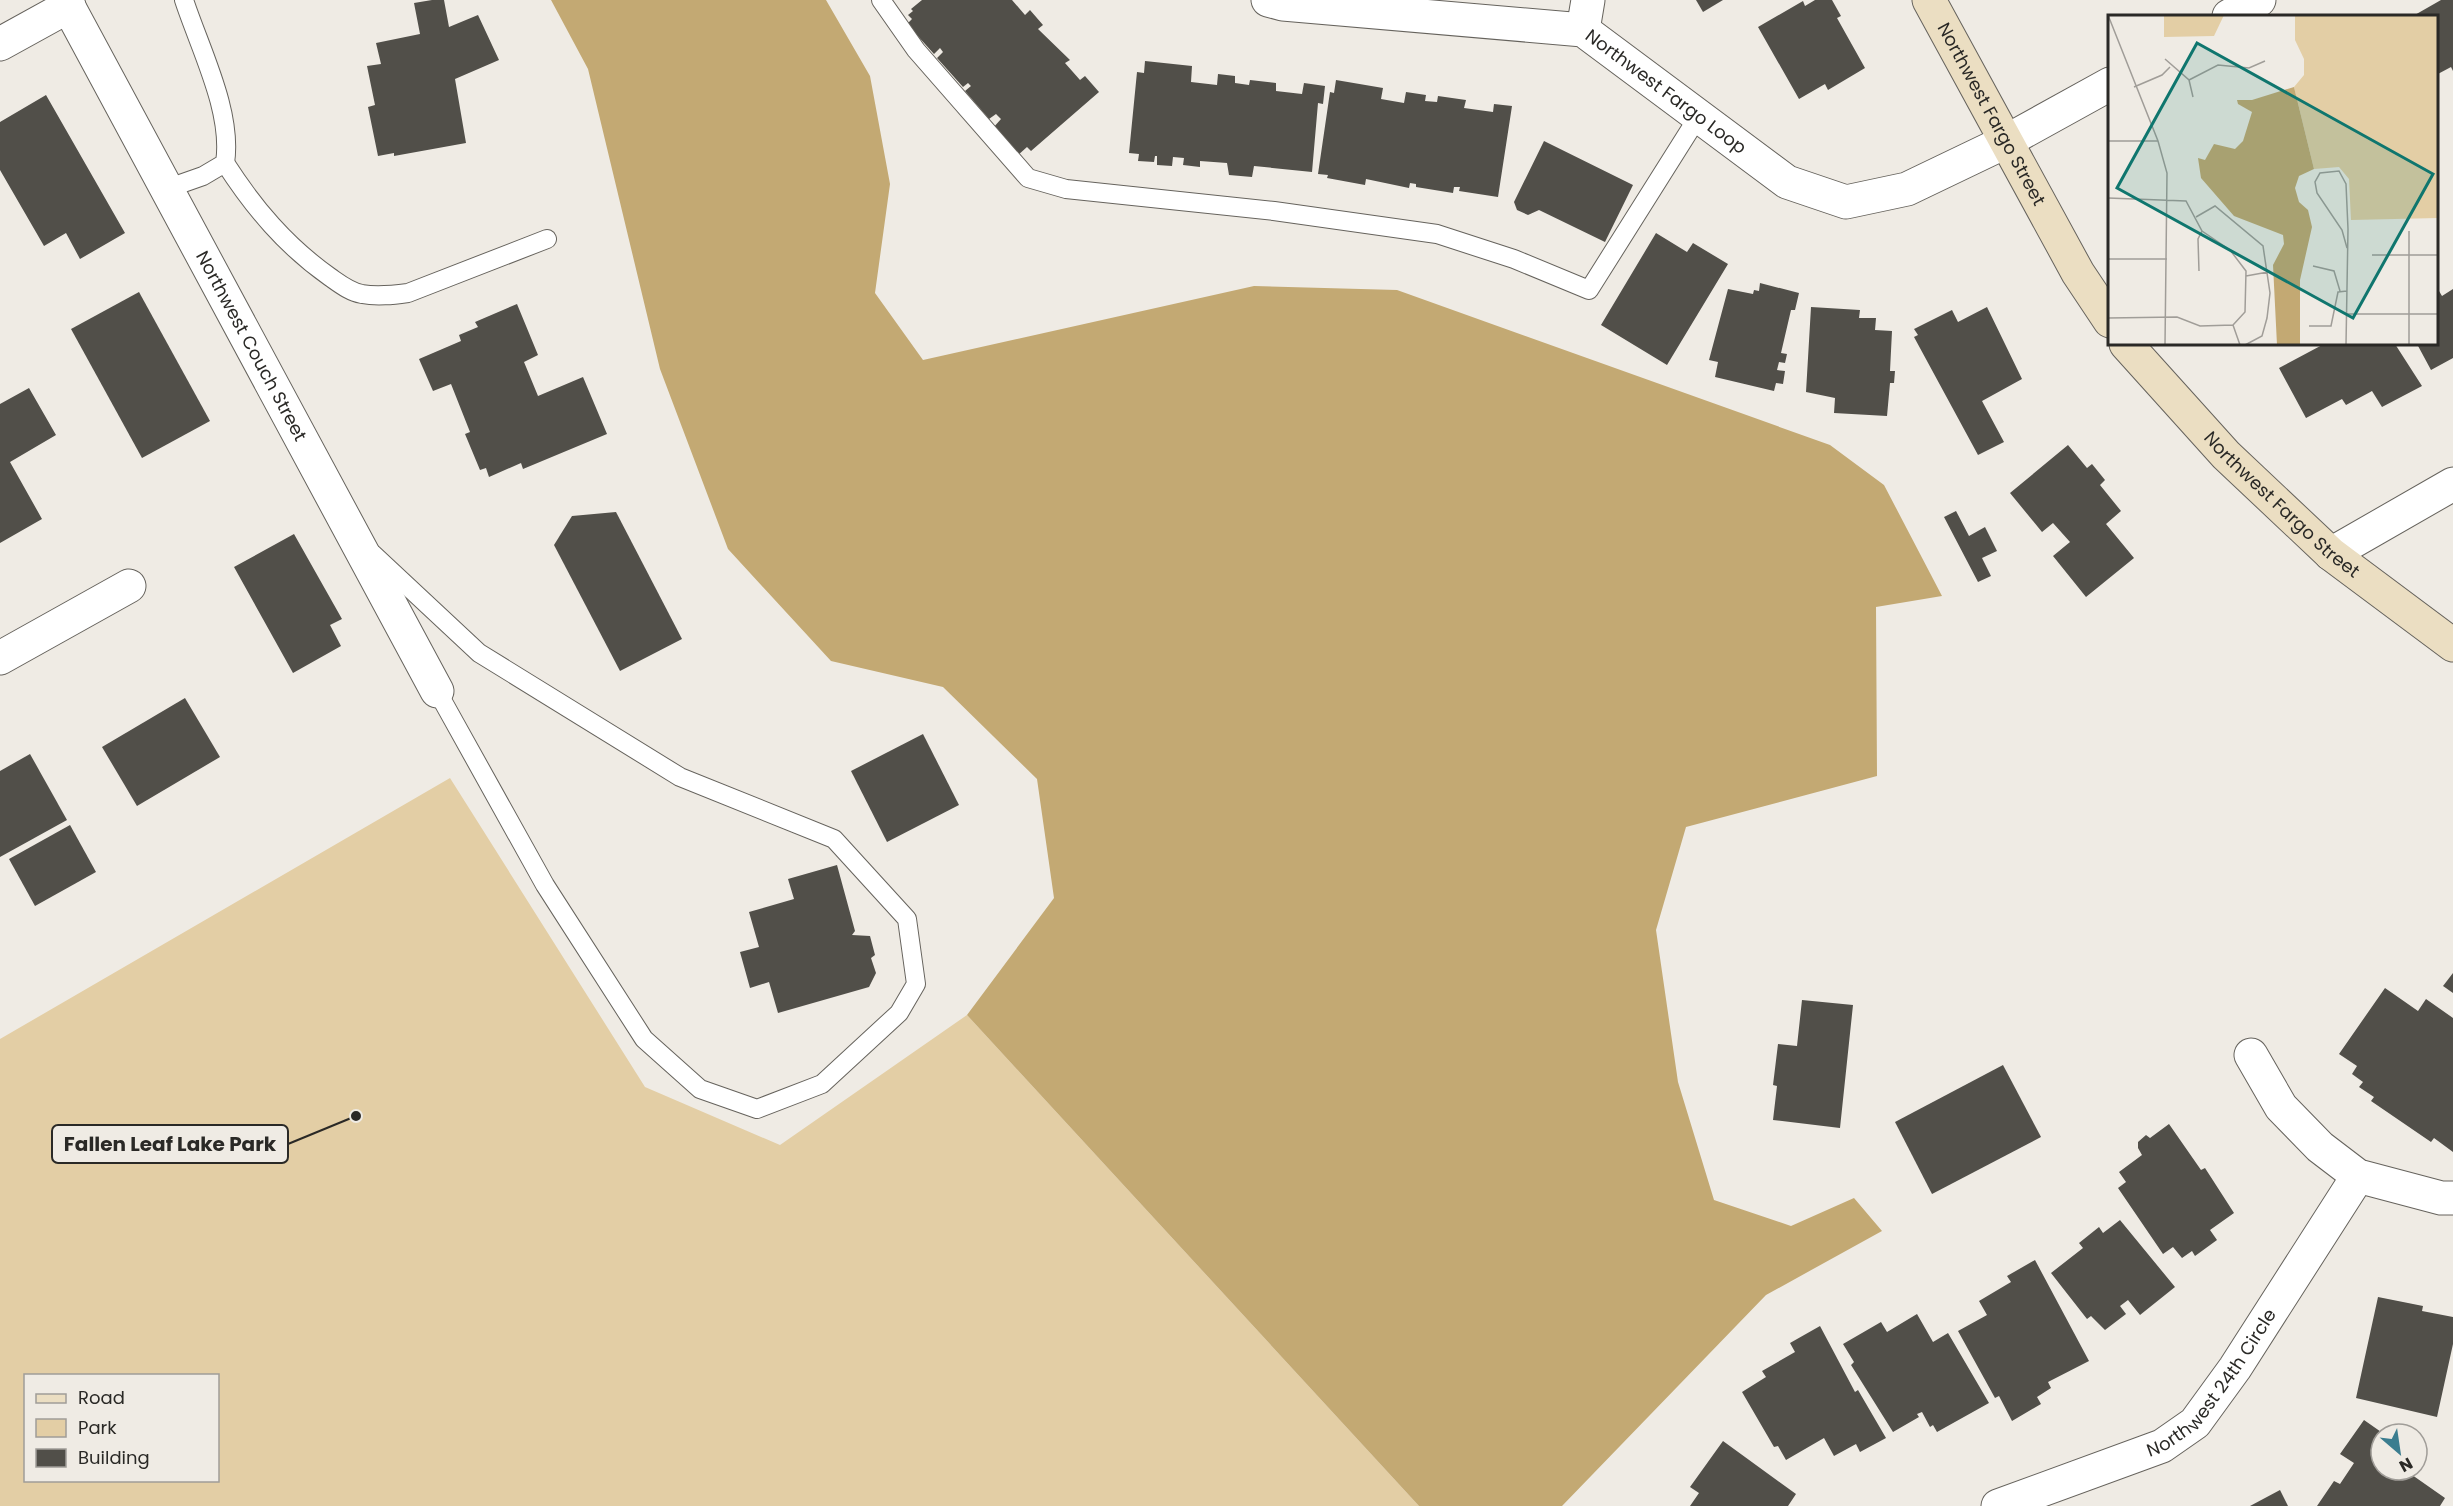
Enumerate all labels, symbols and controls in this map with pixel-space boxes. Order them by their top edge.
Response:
inset map [2108,15,2438,345]
street label: Northwest Fargo Street [1932,18,2052,210]
street label: Northwest Fargo Loop [1580,23,1752,160]
street label: Northwest Couch Street [190,246,313,445]
street label: Northwest Fargo Street [2198,426,2365,583]
callout: Fallen Leaf Lake Park [52,1125,288,1163]
text: Fallen Leaf Lake Park [64,1130,277,1158]
street label: Northwest 24th Circle [2143,1304,2282,1463]
legend [24,1374,219,1482]
text: Road [78,1385,125,1410]
text: Park [78,1415,117,1440]
north arrow [2369,1422,2429,1482]
text: Building [78,1445,150,1470]
text: N [2395,1452,2417,1478]

